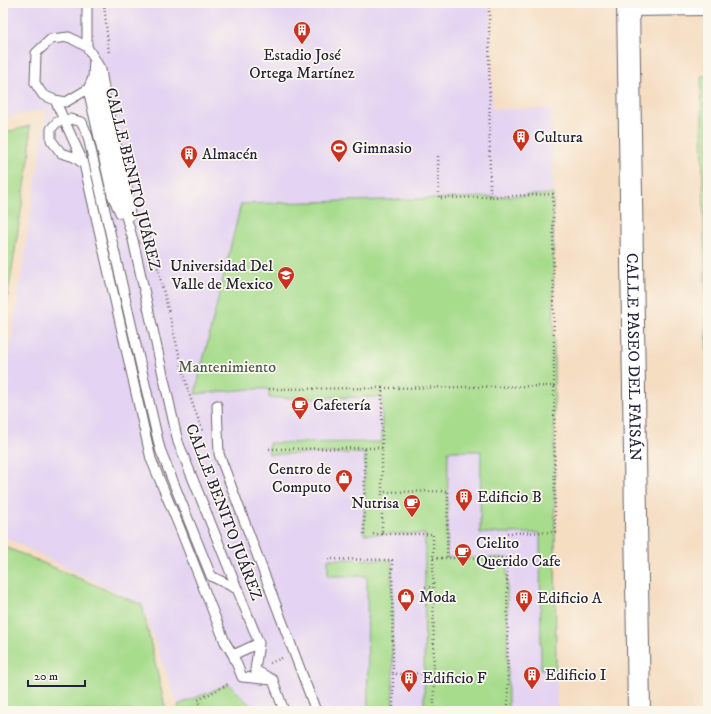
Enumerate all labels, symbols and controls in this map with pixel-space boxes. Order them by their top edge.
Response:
building icon: Estadio José Ortega Martínez [292,20,312,45]
place label: Estadio José Ortega Martínez [249,45,355,83]
street label: CALLE BENITO JUÁREZ [101,86,165,272]
building icon: Cultura [511,127,531,152]
place label: Cultura [534,127,583,147]
sports icon: Gimnasio [329,138,349,163]
place label: Gimnasio [352,138,412,158]
building icon: Almacén [179,144,199,169]
place label: Almacén [202,144,258,164]
street label: CALLE PASEO DEL FAISÁN [622,253,645,461]
place label: Universidad Del Valle de Mexico [170,256,273,294]
school or university icon: Universidad Del Valle de Mexico [276,265,296,290]
park label: Mantenimiento [178,357,276,377]
cafe icon: Cafetería [290,395,310,420]
place label: Cafetería [313,395,371,415]
street label: CALLE BENITO JUÁREZ [181,421,267,603]
place label: Centro de Computo [269,459,331,497]
shop icon: Centro de Computo [334,468,354,493]
building icon: Edificio B [454,487,474,512]
place label: Edificio B [477,487,542,507]
place label: Nutrisa [351,493,399,513]
cafe icon: Nutrisa [402,493,422,518]
place label: Cielito Querido Cafe [476,533,561,571]
cafe icon: Cielito Querido Cafe [453,542,473,567]
shop icon: Moda [396,587,416,612]
place label: Moda [419,587,456,607]
building icon: Edificio A [514,588,534,613]
place label: Edificio A [537,588,603,608]
scale bar [28,662,85,688]
building icon: Edificio I [522,665,542,690]
place label: Edificio I [545,665,607,685]
building icon: Edificio F [399,668,419,693]
place label: Edificio F [422,668,487,688]
text: 20 m [34,669,58,684]

